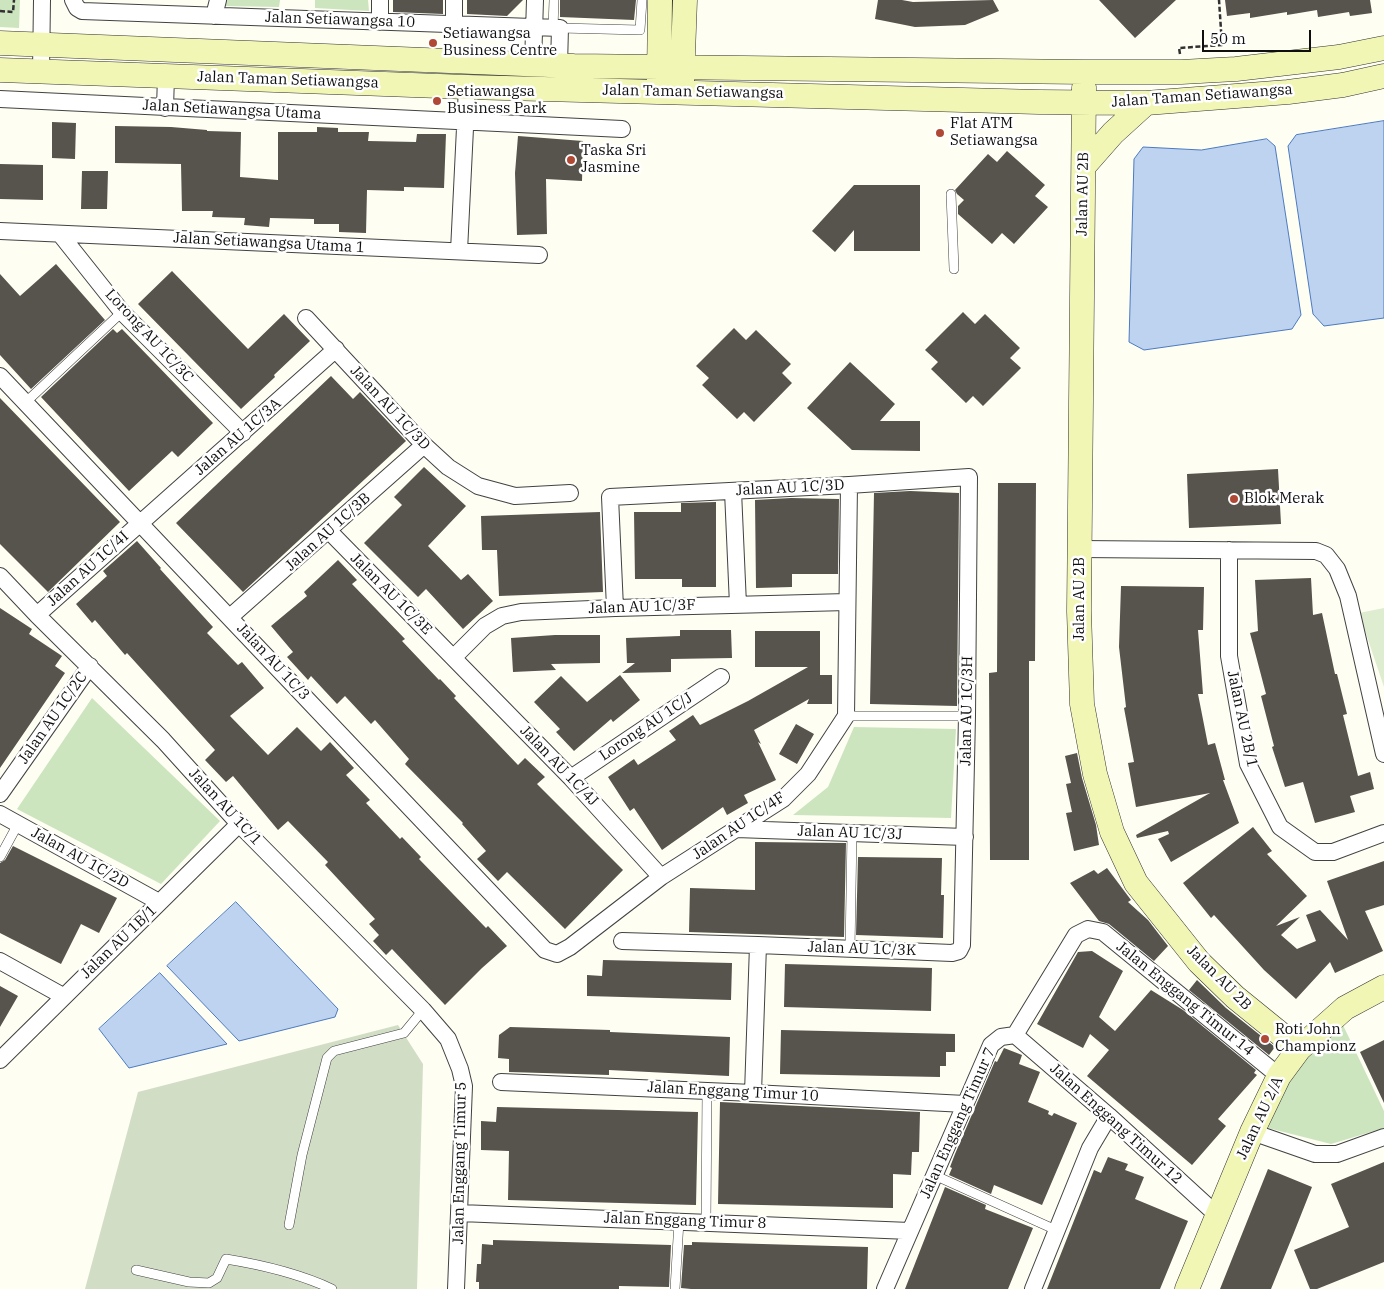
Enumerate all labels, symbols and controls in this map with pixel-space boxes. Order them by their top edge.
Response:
street label: Jalan Setiawangsa 10 [265,8,415,32]
scale bar [1204,20,1313,52]
place label: Setiawangsa Business Centre [443,25,557,60]
text: 50 m [1210,29,1246,48]
marker: Setiawangsa Business Centre [427,37,439,49]
street label: Jalan Taman Setiawangsa [197,68,379,92]
street label: Jalan Taman Setiawangsa [602,81,784,103]
street label: Jalan Taman Setiawangsa [1111,81,1293,111]
place label: Setiawangsa Business Park [447,83,547,118]
marker: Setiawangsa Business Park [431,95,443,107]
street label: Jalan Setiawangsa Utama [142,96,322,124]
place label: Flat ATM Setiawangsa [950,115,1038,150]
marker: Flat ATM Setiawangsa [934,127,946,139]
place label: Taska Sri Jasmine [581,142,646,177]
street label: Jalan AU 2B [1073,152,1093,236]
marker: Taska Sri Jasmine [565,154,577,166]
street label: Jalan Setiawangsa Utama 1 [173,229,365,257]
street label: Lorong AU 1C/3C [101,286,197,386]
street label: Jalan AU 1C/3D [346,362,434,454]
street label: Jalan AU 1C/3A [191,395,285,479]
street label: Jalan AU 1C/3D [735,476,845,500]
street label: Jalan AU 1C/3B [282,489,374,575]
place label: Blok Merak [1244,490,1324,508]
marker: Blok Merak [1228,493,1240,505]
street label: Jalan AU 1C/4I [44,528,132,610]
street label: Jalan AU 1C/3E [347,550,435,638]
street label: Jalan AU 2B [1071,557,1089,641]
street label: Jalan AU 1C/3F [588,596,696,618]
street label: Jalan AU 1C/3 [233,620,313,704]
street label: Jalan AU 1C/3H [957,656,977,766]
street label: Jalan AU 1C/2C [15,669,91,767]
street label: Jalan AU 2B/1 [1223,669,1261,769]
street label: Lorong AU 1C/J [596,689,696,765]
street label: Jalan AU 1C/4J [516,722,602,810]
street label: Jalan AU 1C/1 [185,765,265,849]
street label: Jalan AU 1C/4F [689,788,789,864]
street label: Jalan AU 1C/3J [797,822,903,844]
street label: Jalan AU 1C/2D [28,824,132,892]
street label: Jalan AU 1B/1 [77,901,161,983]
street label: Jalan AU 1C/3K [807,938,917,960]
street label: Jalan Enggang Timur 14 [1113,938,1257,1060]
street label: Jalan AU 2B [1183,942,1255,1014]
place label: Roti John Championz [1275,1021,1356,1056]
marker: Roti John Championz [1259,1033,1271,1045]
street label: Jalan Enggang Timur 7 [917,1045,999,1201]
street label: Jalan Enggang Timur 12 [1046,1060,1186,1188]
street label: Jalan AU 2/A [1233,1074,1287,1162]
street label: Jalan Enggang Timur 10 [647,1079,819,1105]
street label: Jalan Enggang Timur 5 [450,1081,470,1245]
street label: Jalan Enggang Timur 8 [603,1209,767,1233]

